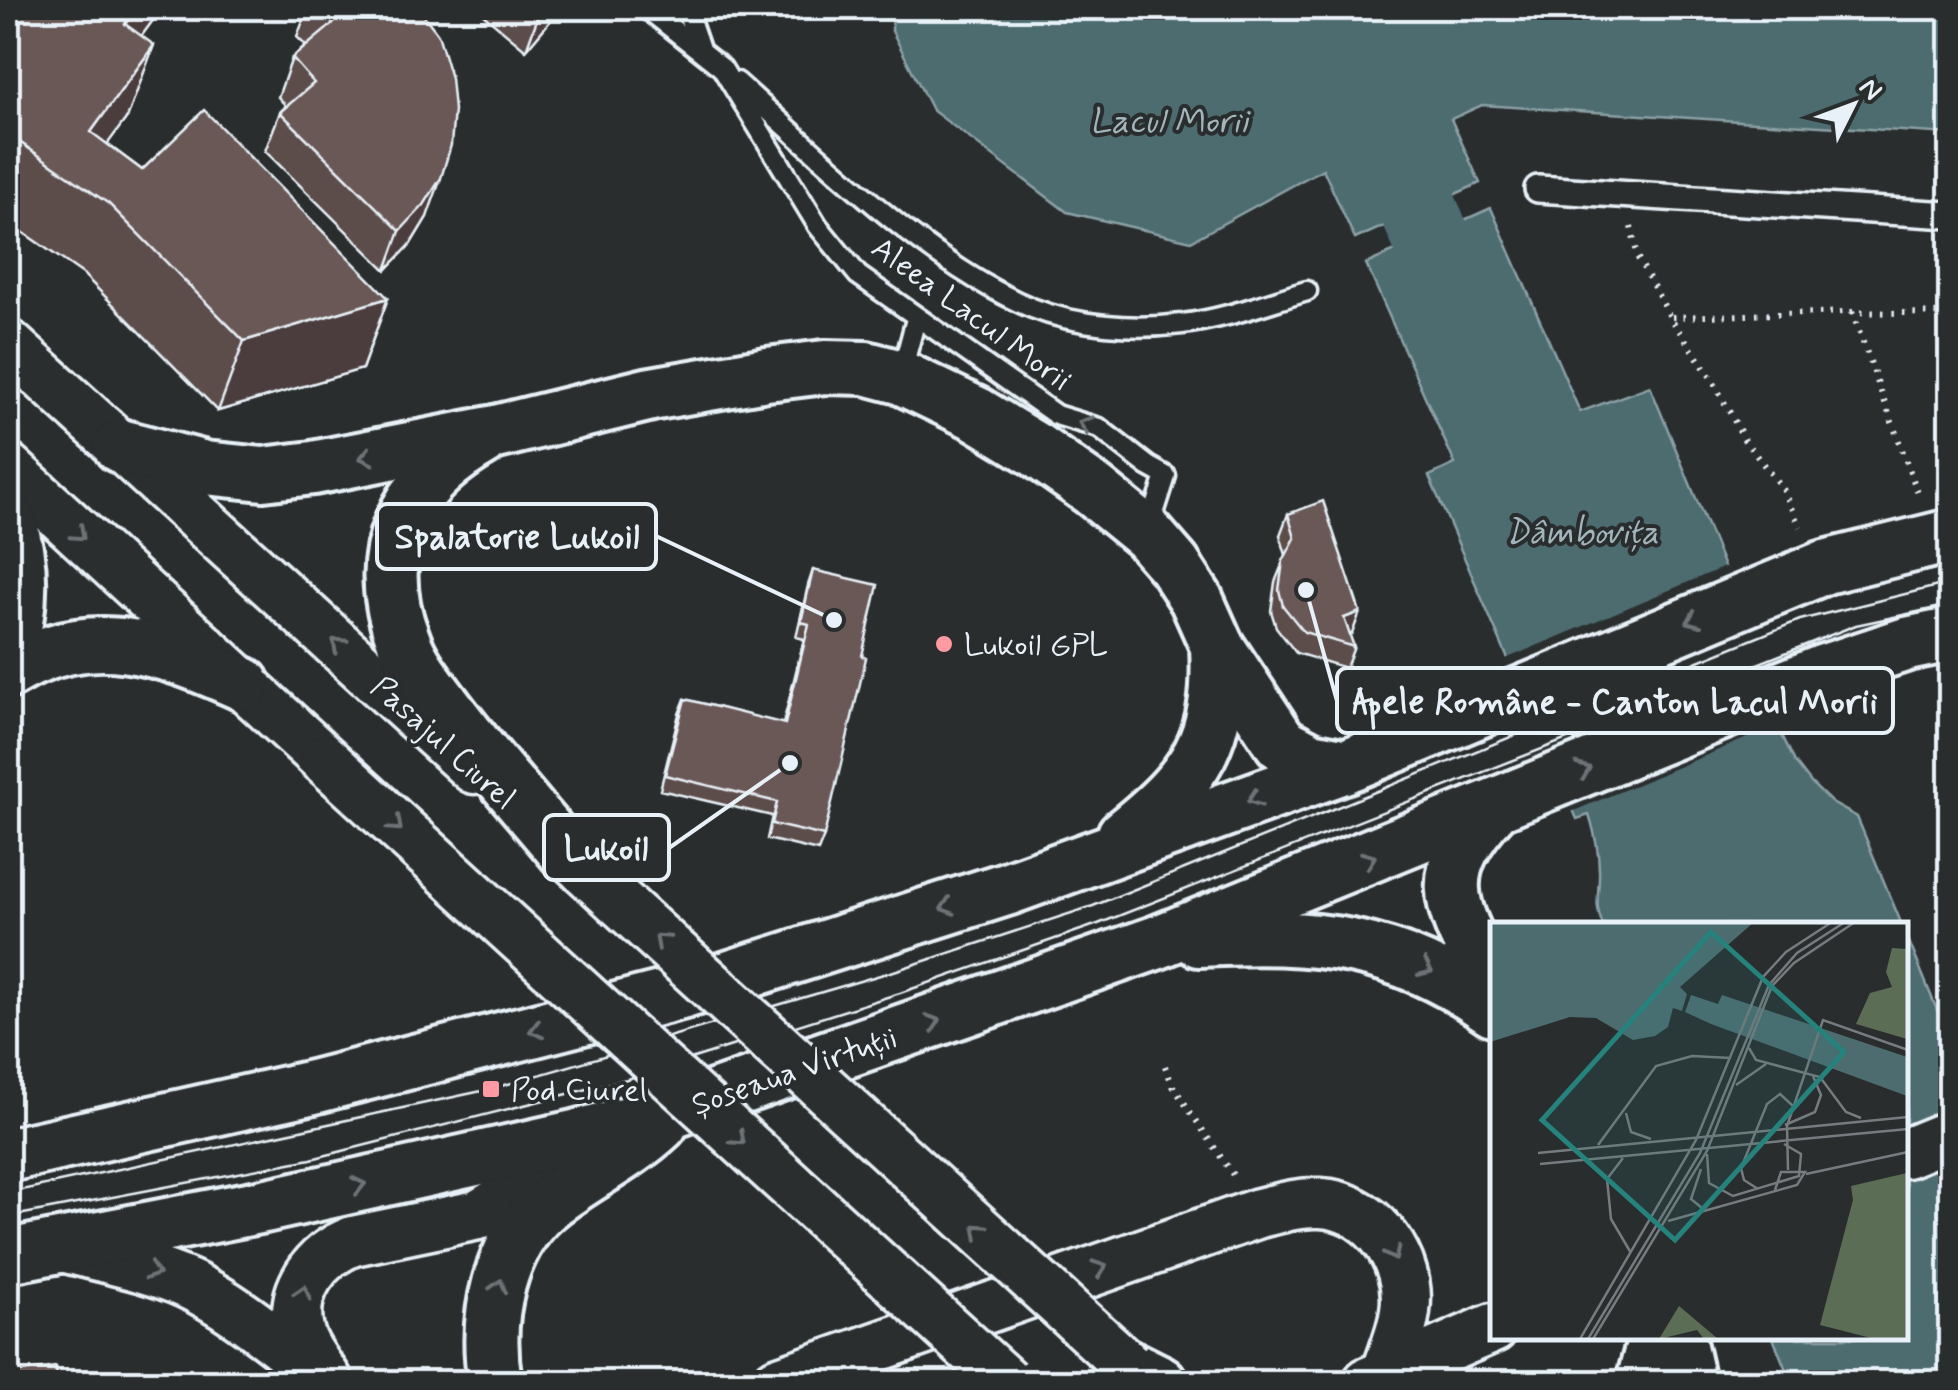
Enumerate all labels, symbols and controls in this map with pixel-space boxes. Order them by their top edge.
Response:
north arrow [1803,55,1903,155]
text: N [1850,71,1890,109]
water label: Lacul Morii [1089,99,1251,145]
street label: Aleea Lacul Morii [862,228,1079,401]
one-way arrow [1078,416,1095,436]
one-way arrow [358,445,375,466]
callout: Spalatorie Lukoil [377,504,656,569]
water label: Dâmbovița [1505,510,1659,556]
text: Spalatorie Lukoil [394,515,640,561]
one-way arrow [67,522,86,540]
one-way arrow [1685,608,1703,628]
place label: Lukoil GPL [964,625,1108,667]
marker: Lukoil GPL [933,633,955,655]
one-way arrow [331,638,350,656]
street label: Pasajul Ciurel [361,667,524,820]
callout: Apele Române - Canton Lacul Morii [1337,668,1893,733]
text: Apele Române - Canton Lacul Morii [1352,680,1878,730]
one-way arrow [1574,762,1592,782]
one-way arrow [1246,787,1263,808]
one-way arrow [384,813,403,831]
callout: Lukoil [544,815,669,880]
text: Lukoil [564,827,648,873]
one-way arrow [1359,850,1377,870]
one-way arrow [940,896,957,916]
inset map [1490,922,1908,1340]
one-way arrow [654,934,673,952]
one-way arrow [1416,957,1434,977]
one-way arrow [925,1014,942,1034]
street label: Șoseaua Virtuții [686,1017,903,1127]
one-way arrow [527,1018,544,1039]
place label: Pod Ciurel [511,1070,647,1112]
marker: Pod Ciurel [480,1078,502,1100]
one-way arrow [728,1127,746,1145]
one-way arrow [350,1176,367,1197]
one-way arrow [972,1224,991,1242]
one-way arrow [1381,1243,1400,1261]
one-way arrow [1090,1260,1107,1280]
one-way arrow [144,1261,161,1281]
one-way arrow [488,1278,509,1295]
one-way arrow [291,1285,312,1302]

